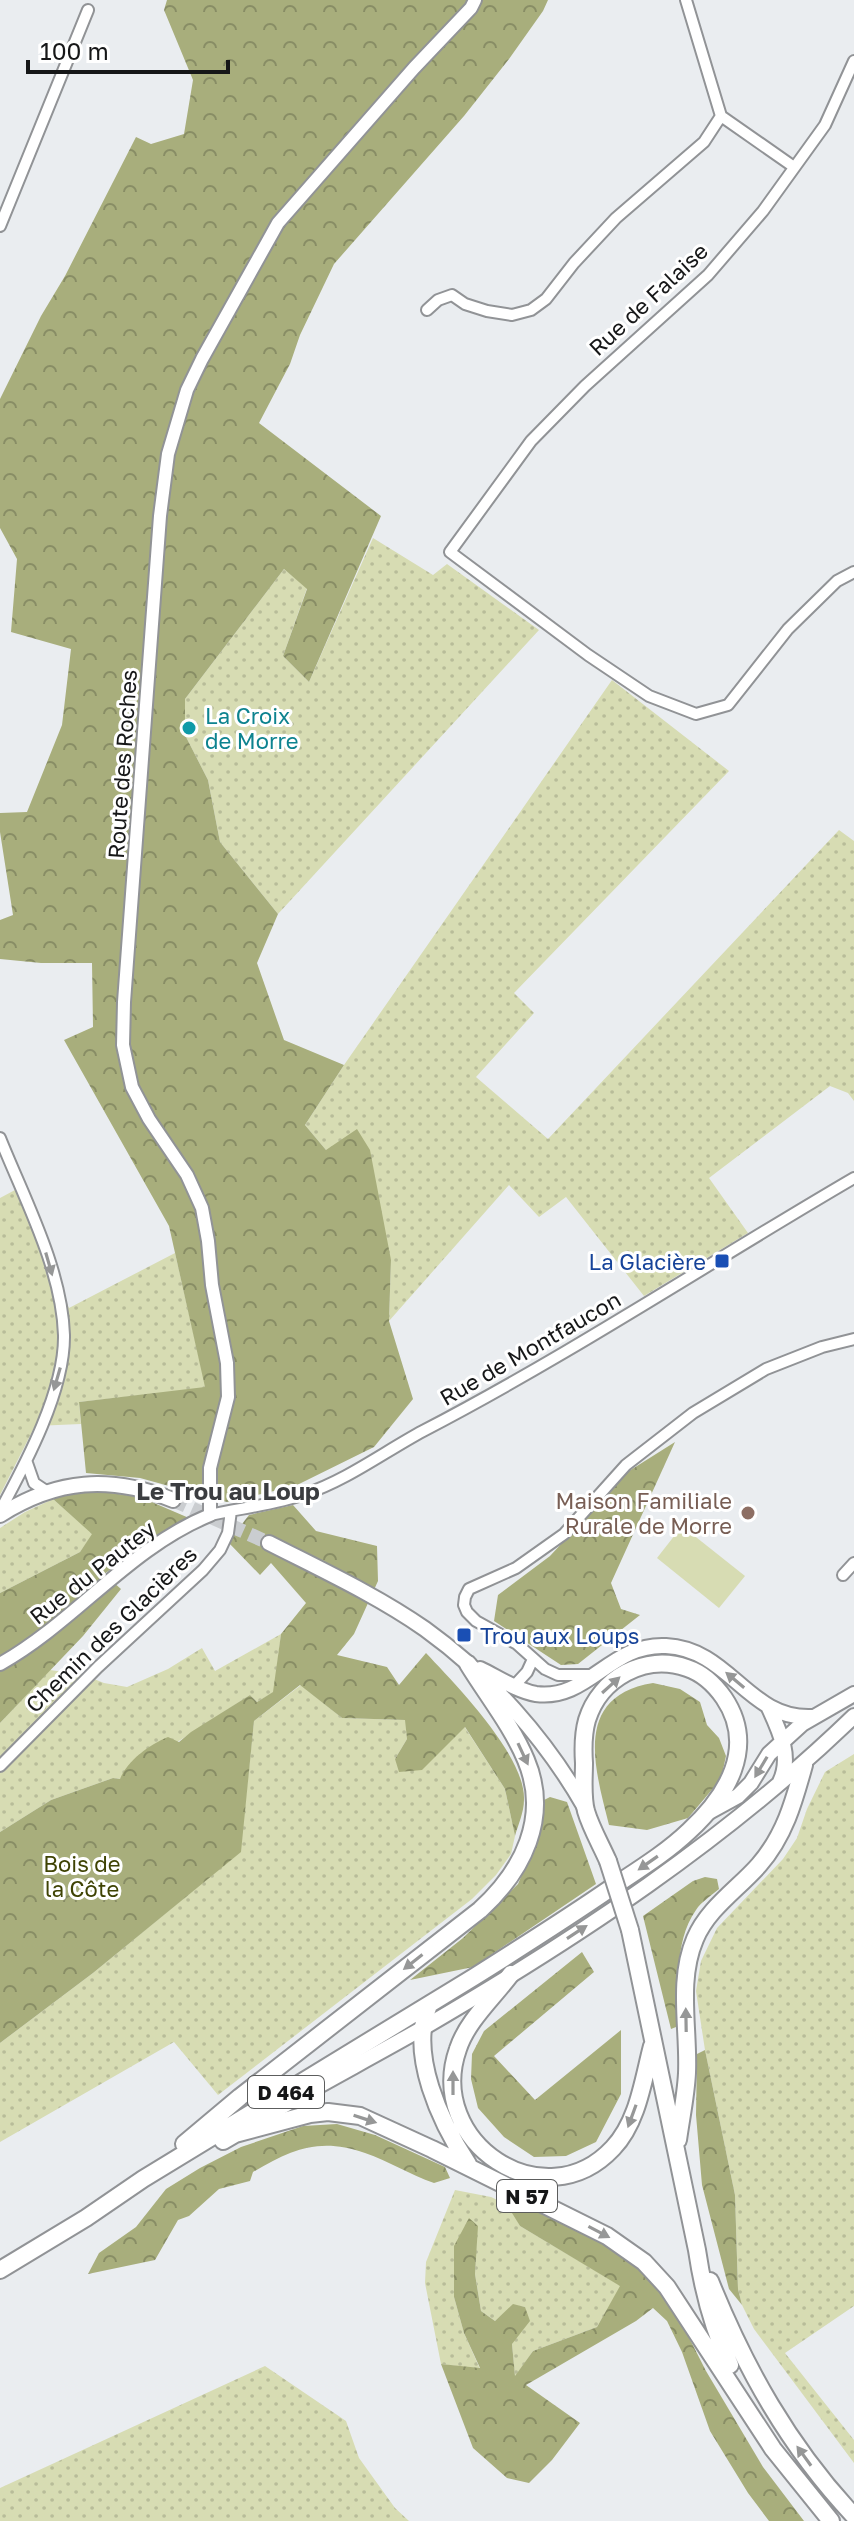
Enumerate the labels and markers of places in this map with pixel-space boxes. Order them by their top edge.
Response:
place label: La Croix de Morre [205,702,299,754]
marker: La Croix de Morre [180,719,198,737]
place label: La Glacière [589,1248,706,1275]
marker: La Glacière [713,1252,731,1270]
place label: Maison Familiale Rurale de Morre [555,1487,732,1539]
marker: Maison Familiale Rurale de Morre [739,1504,757,1522]
place label: Trou aux Loups [480,1622,639,1649]
marker: Trou aux Loups [455,1626,473,1644]

